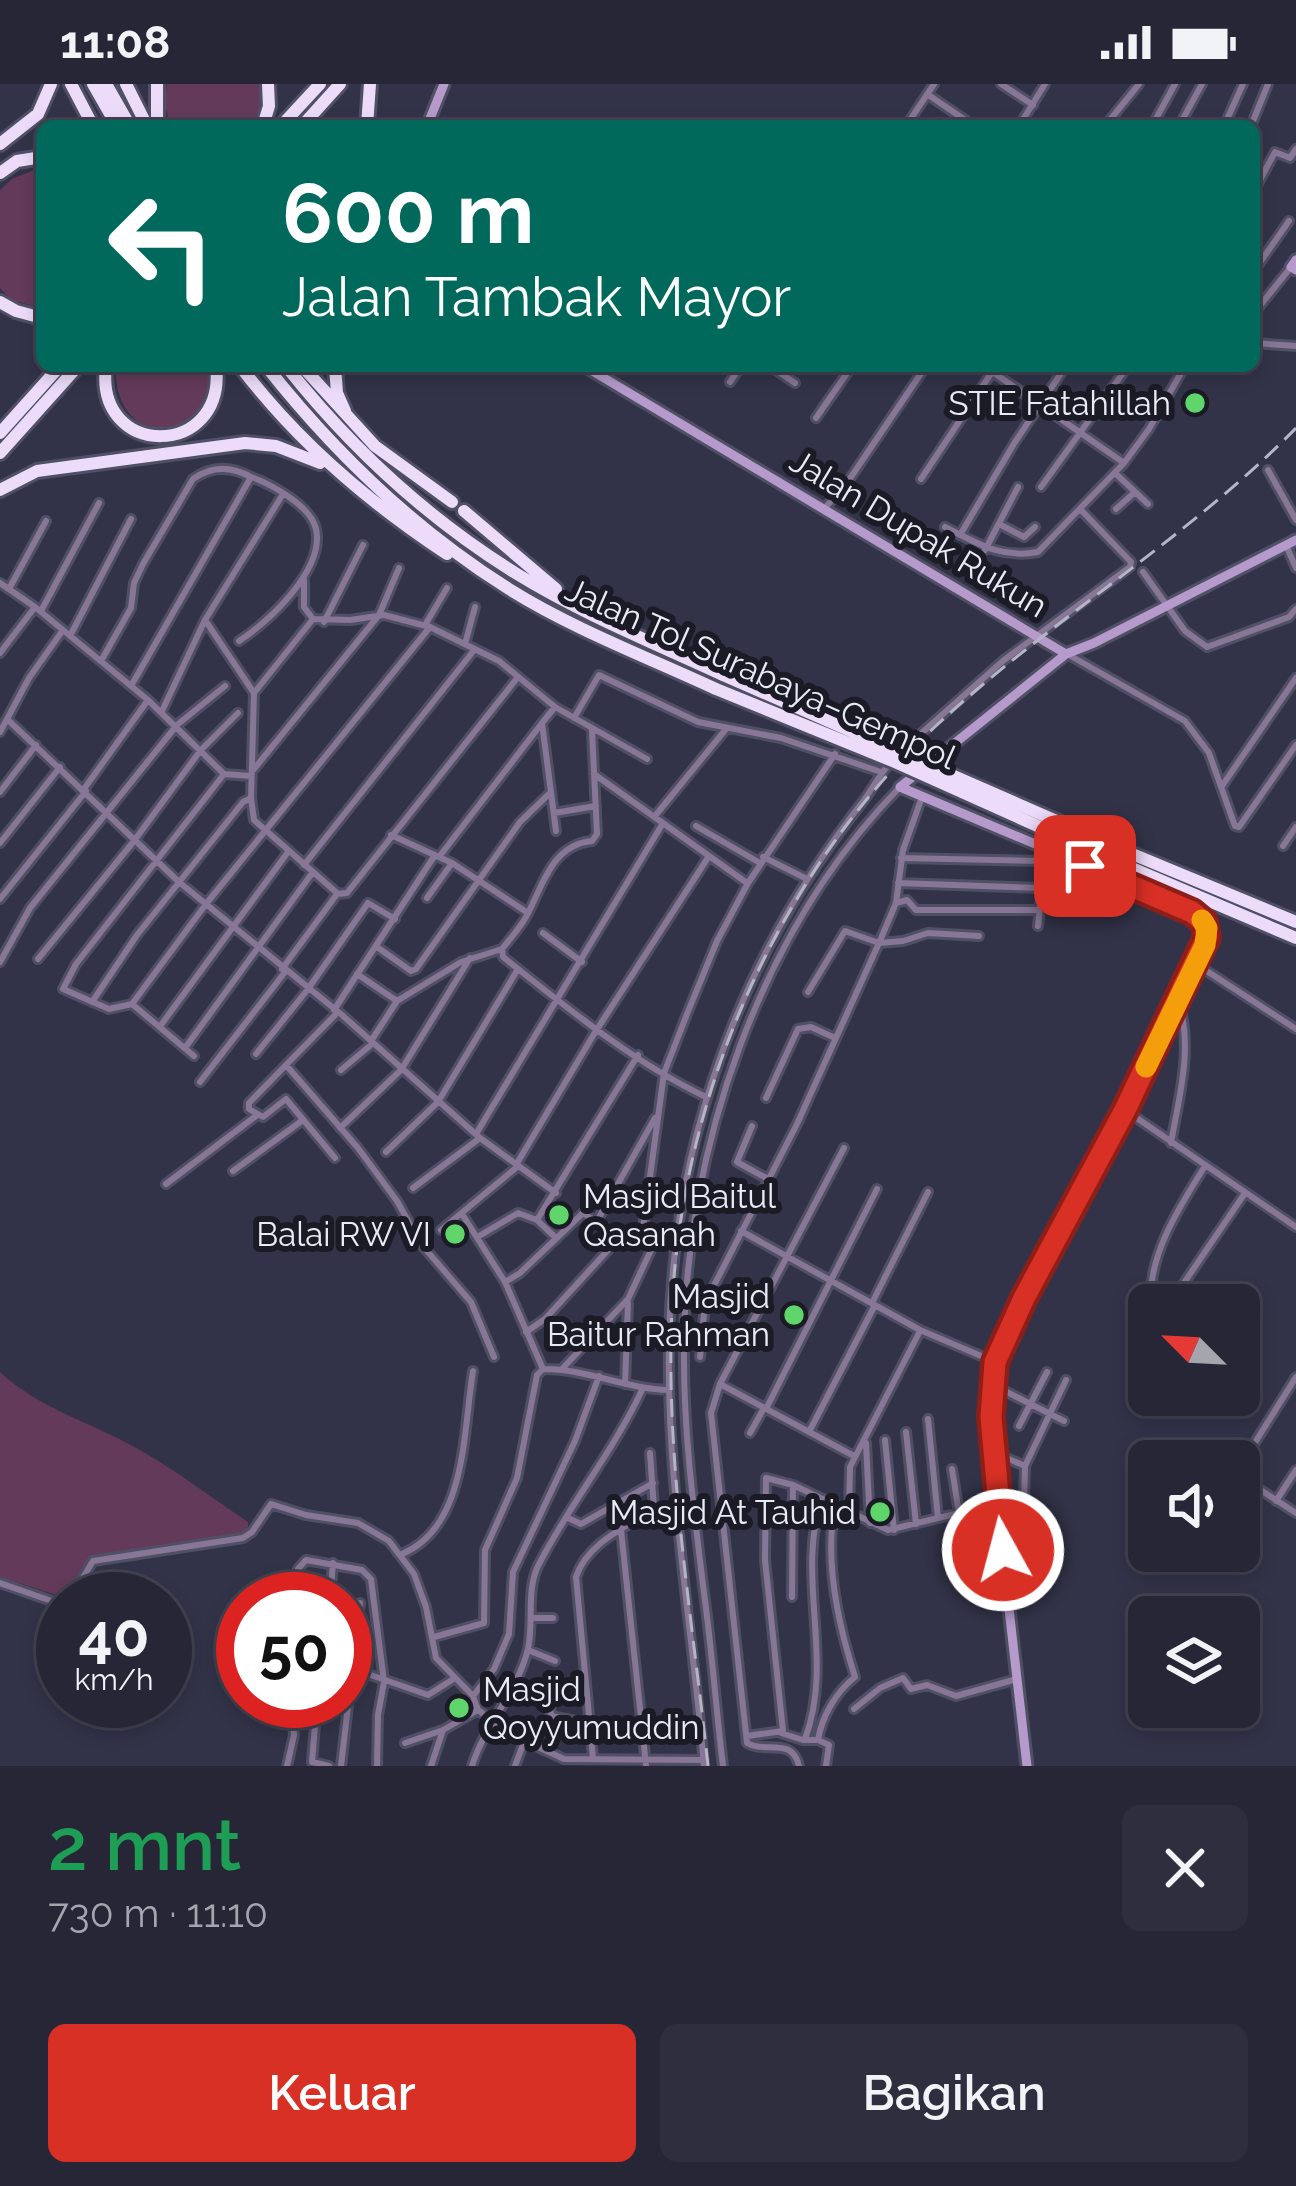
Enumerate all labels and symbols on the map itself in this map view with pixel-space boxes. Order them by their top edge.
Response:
place label: STIE Fatahillah [948,384,1171,423]
marker: STIE Fatahillah [1182,390,1208,416]
street label: Jalan Dupak Rukun [783,441,1054,626]
street label: Jalan Tol Surabaya–Gempol [560,570,963,778]
pin [1034,815,1136,917]
place label: Masjid Baitul Qasanah [583,1177,777,1254]
marker: Masjid Baitul Qasanah [546,1202,572,1228]
place label: Balai RW VI [256,1215,431,1254]
marker: Balai RW VI [442,1221,468,1247]
place label: Masjid Baitur Rahman [547,1277,770,1354]
north arrow [1128,1284,1260,1416]
marker: Masjid Baitur Rahman [781,1302,807,1328]
position arrow [940,1487,1066,1613]
place label: Masjid At Tauhid [609,1493,856,1532]
marker: Masjid At Tauhid [867,1499,893,1525]
speed limit sign: 50 [216,1572,372,1728]
place label: Masjid Qoyyumuddin [483,1670,700,1747]
marker: Masjid Qoyyumuddin [446,1695,472,1721]

